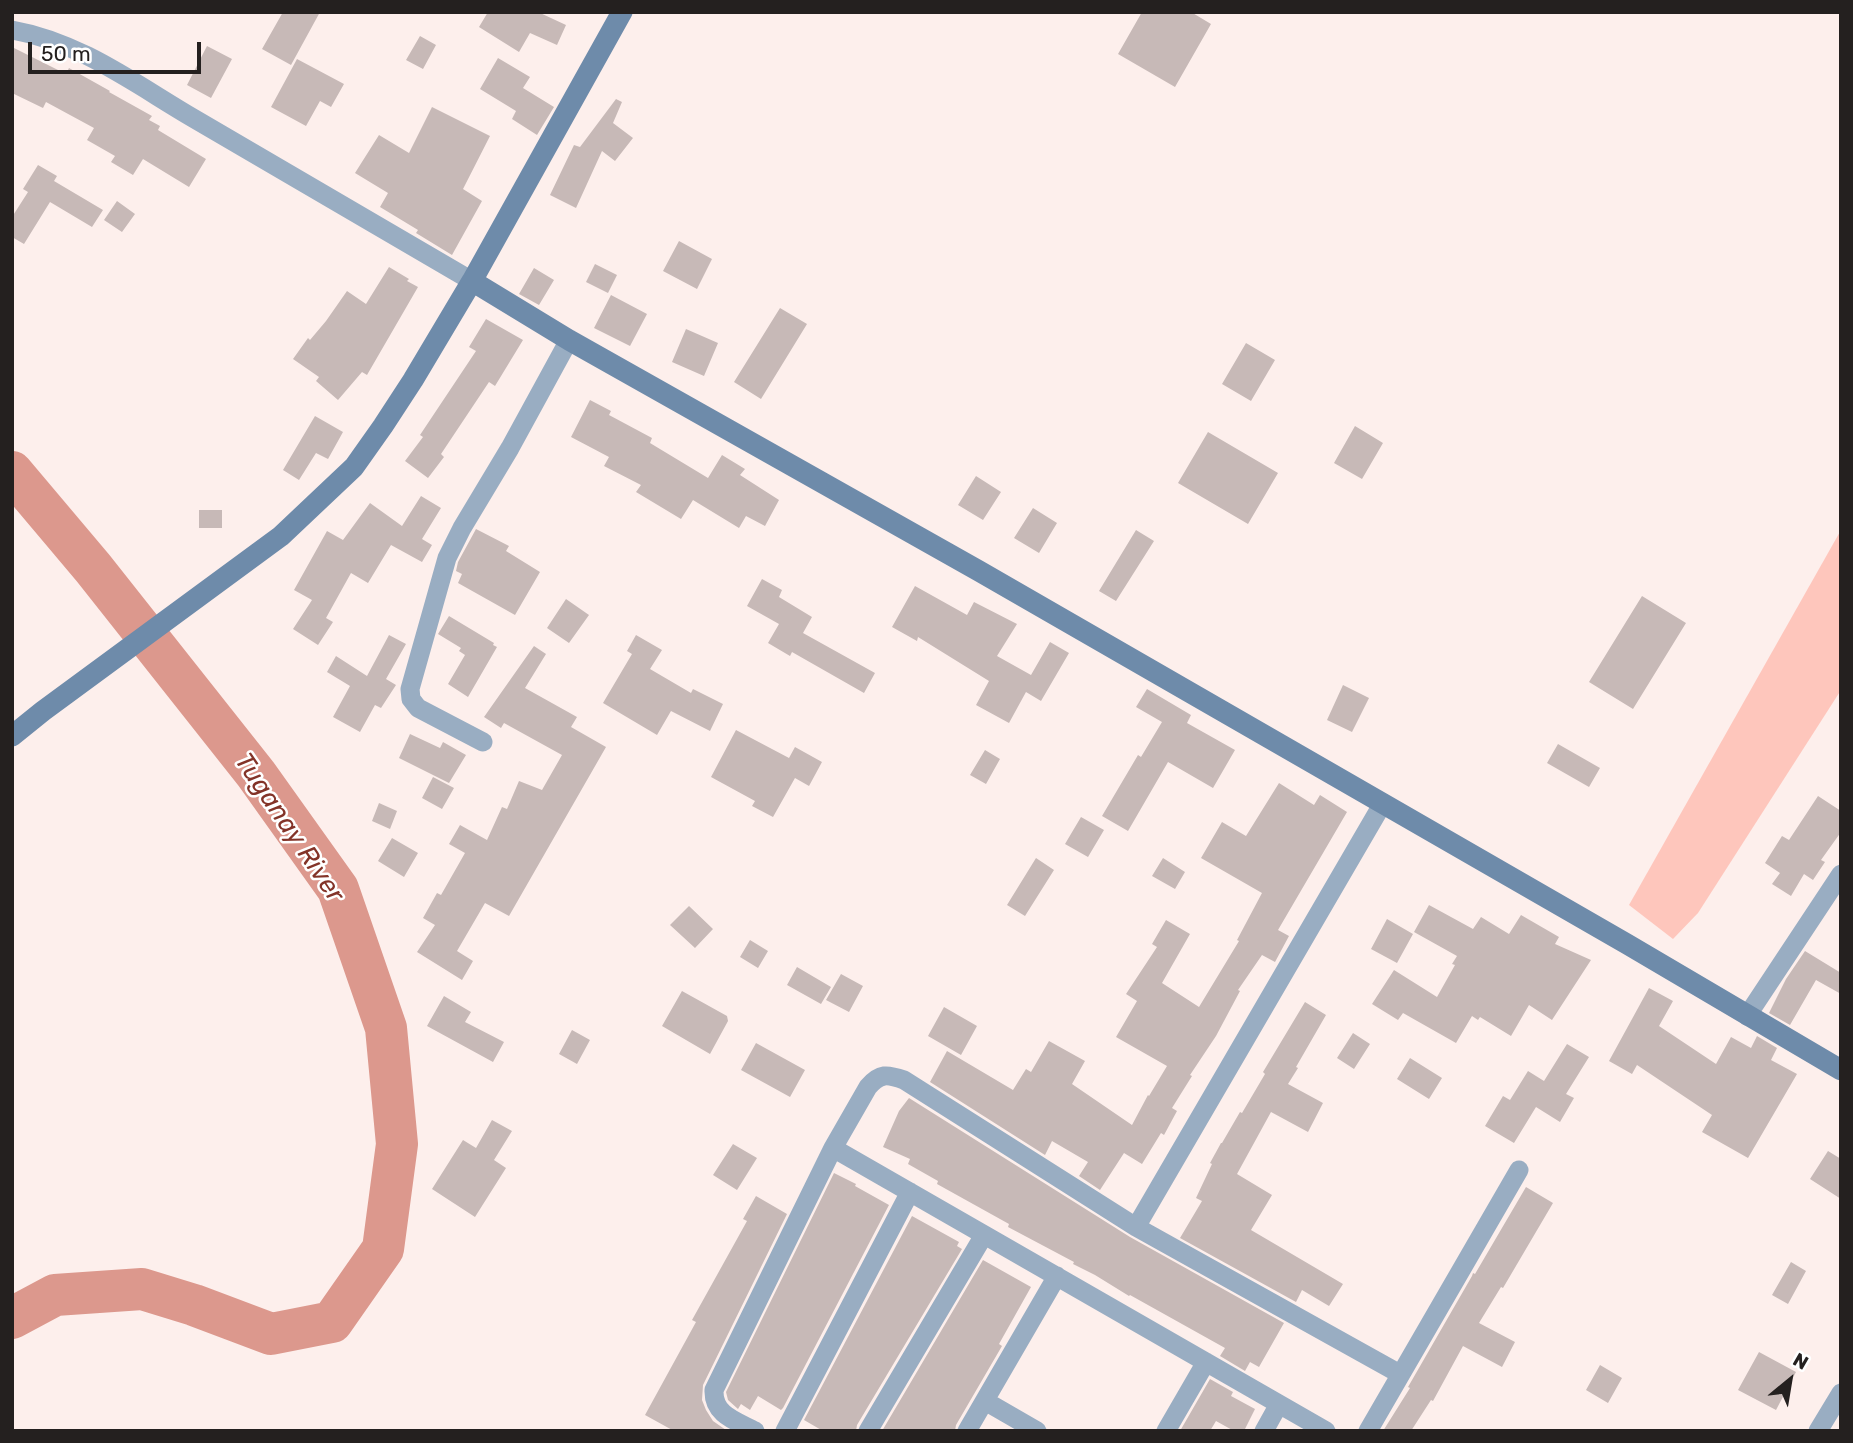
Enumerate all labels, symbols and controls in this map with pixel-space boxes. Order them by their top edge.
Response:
scale bar [32,28,205,72]
text: 50 m [41,41,91,66]
water label: Tuganay River [228,747,350,909]
north arrow [1755,1345,1825,1415]
text: N [1789,1348,1812,1375]

